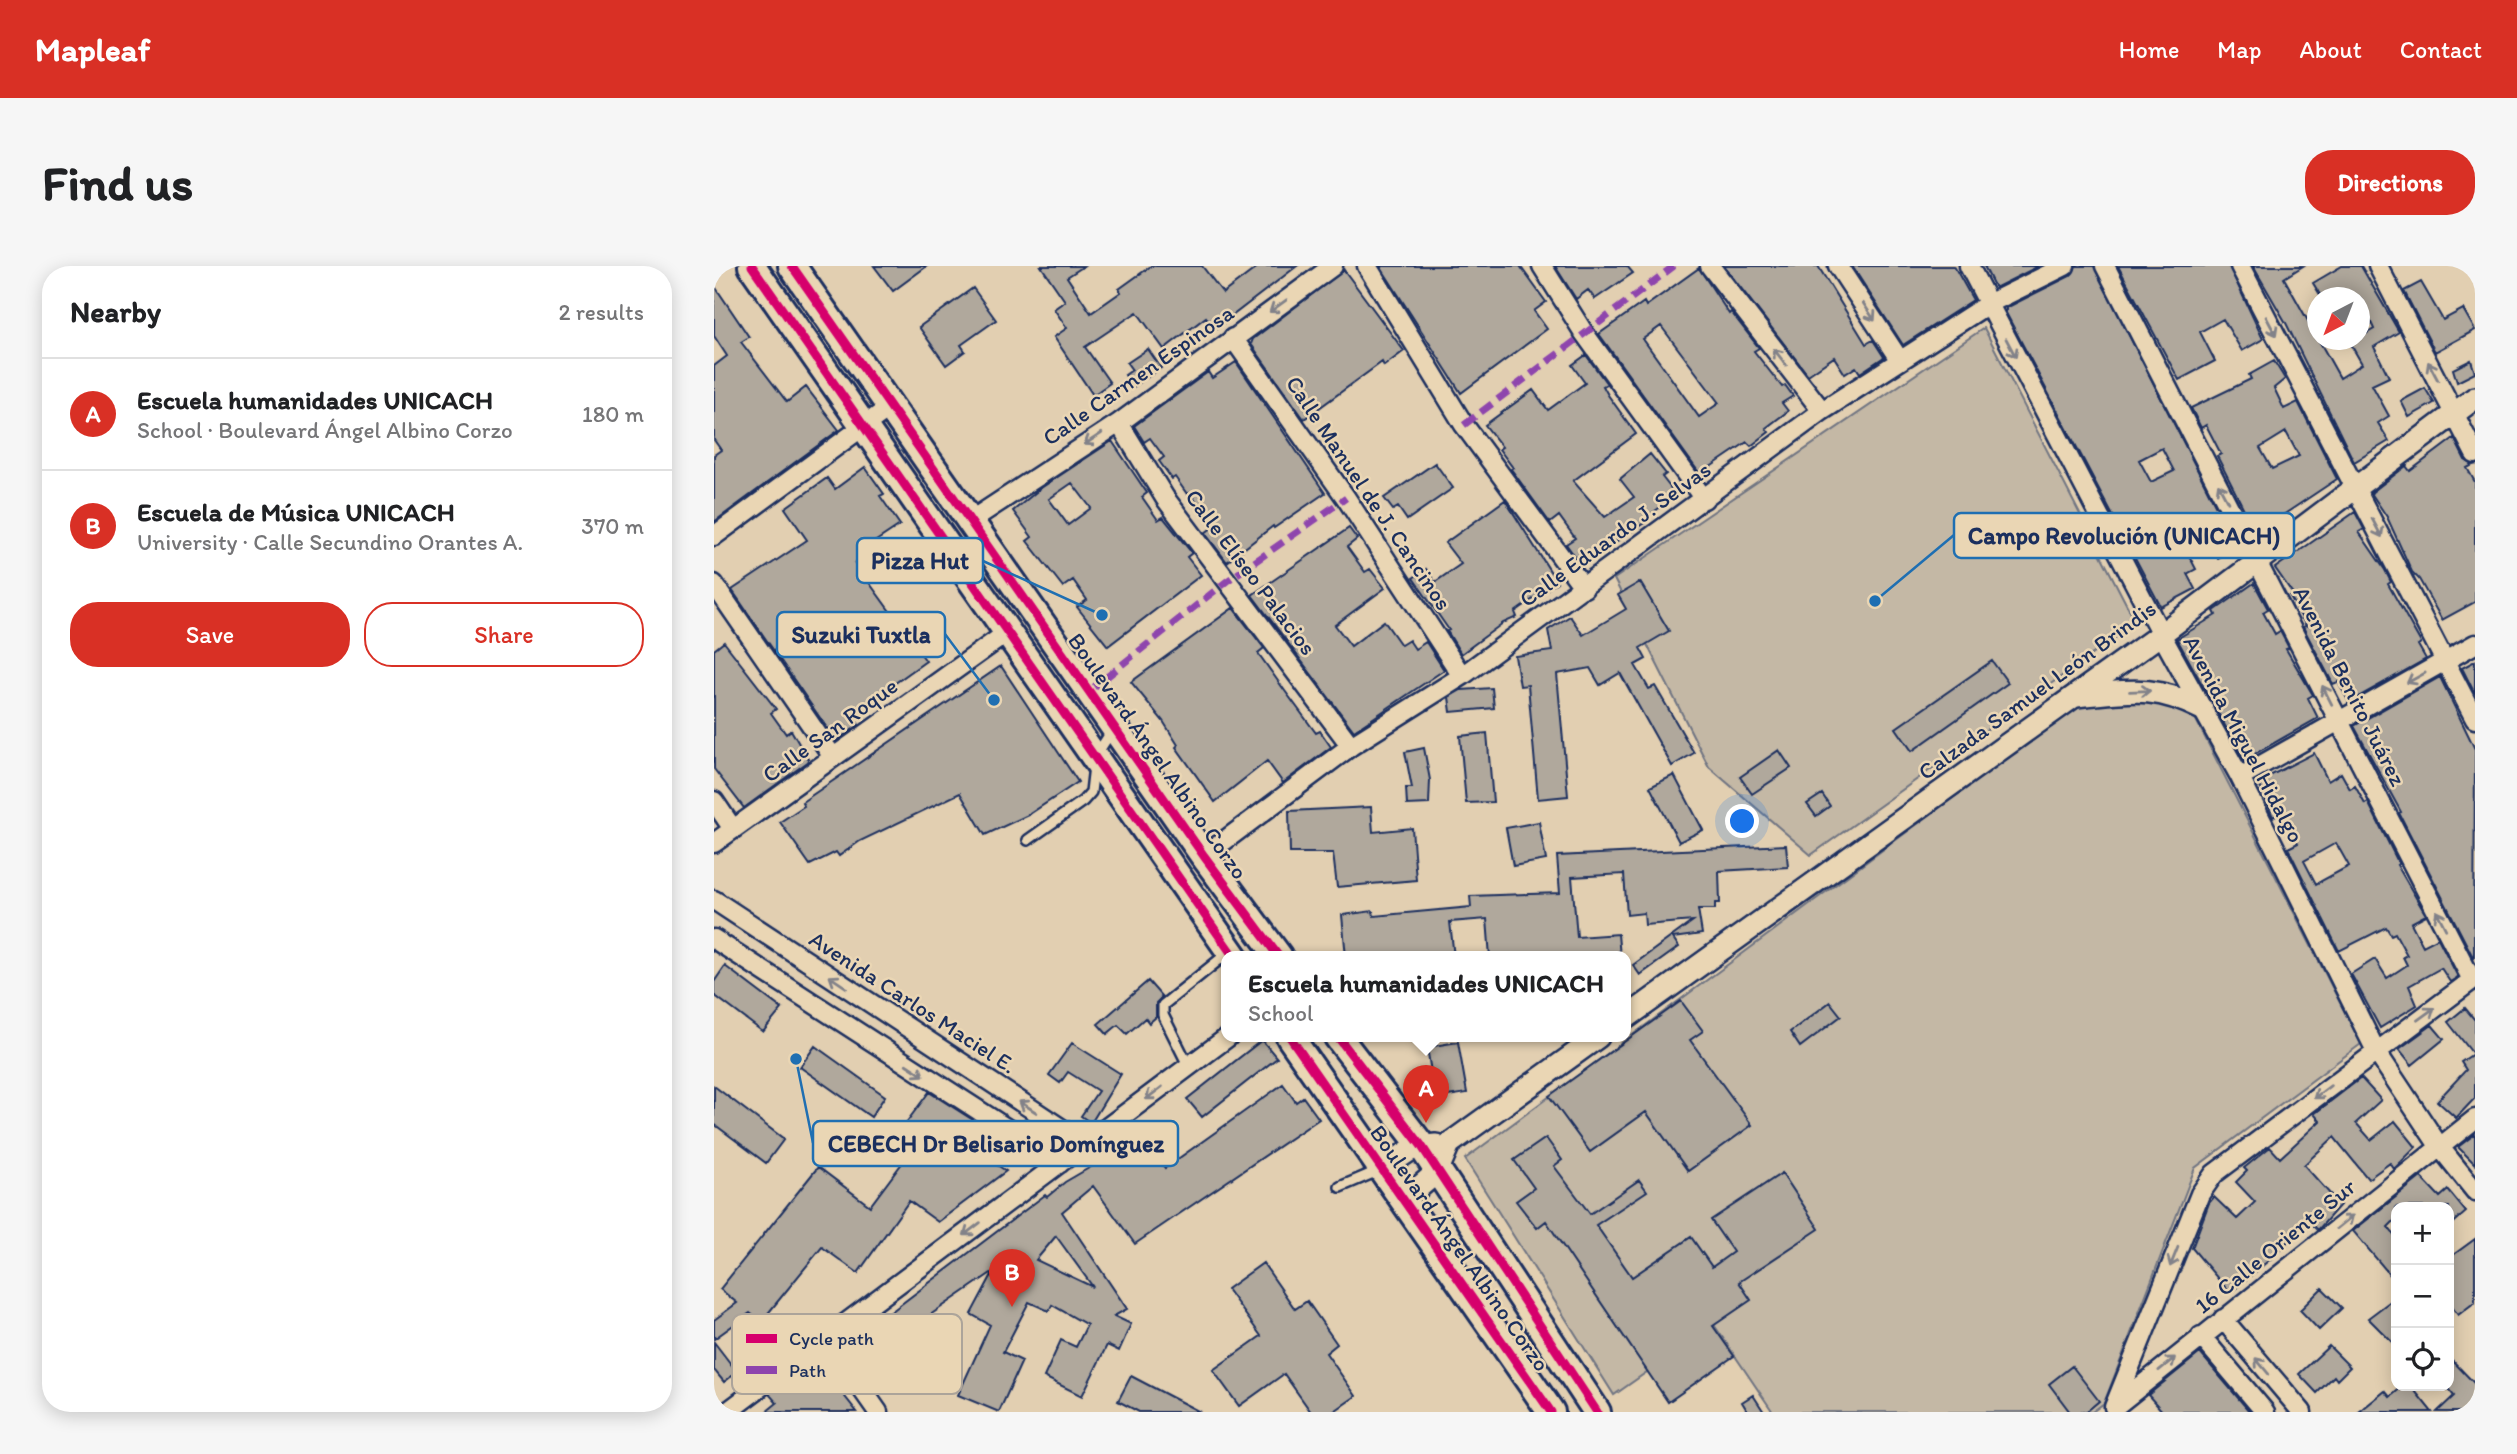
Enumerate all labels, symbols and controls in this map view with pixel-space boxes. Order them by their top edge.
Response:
text: Mapleaf [35,30,150,69]
text: Home [2119,35,2179,64]
text: Map [2217,35,2261,64]
text: About [2299,35,2362,64]
text: Contact [2400,35,2482,64]
button: Directions [2305,150,2475,215]
text: Find us [42,153,193,212]
north arrow [2307,287,2370,350]
text: Nearby [70,293,161,330]
text: 2 results [558,298,644,326]
street label: Calle Carmen Espinosa [1037,298,1239,452]
one-way arrow [1269,299,1288,313]
one-way arrow [1862,302,1876,322]
one-way arrow [2265,316,2279,336]
one-way arrow [2005,338,2019,358]
one-way arrow [1773,349,1788,367]
one-way arrow [2426,361,2439,382]
street label: Calle Manuel de J. Cancinos [1280,371,1458,615]
text: Escuela humanidades UNICACH [137,384,493,416]
text: A [86,400,100,428]
text: 180 m [582,400,644,428]
text: School · Boulevard Ángel Albino Corzo [137,416,513,444]
one-way arrow [1084,433,1104,447]
street label: Calle Eduardo J. Selvas [1514,455,1716,613]
street label: Calle Elíseo Palacios [1179,483,1323,661]
one-way arrow [2216,483,2230,503]
text: Escuela de Música UNICACH [137,496,455,528]
text: B [86,512,100,540]
text: 370 m [581,512,644,540]
callout: Campo Revolución (UNICACH) [1954,513,2294,558]
one-way arrow [2371,517,2384,538]
text: Campo Revolución (UNICACH) [1968,521,2280,551]
text: University · Calle Secundino Orantes A. [137,528,523,556]
callout: Pizza Hut [857,538,983,583]
text: Pizza Hut [871,546,969,575]
street label: Avenida Benito Juárez [2287,581,2413,791]
street label: Calzada Samuel León Brindis [1913,594,2161,786]
button: Save [70,602,350,667]
button: Share [364,602,644,667]
callout: Suzuki Tuxtla [777,612,945,657]
text: Suzuki Tuxtla [791,620,931,649]
street label: Boulevard Ángel Albino Corzo [1062,627,1254,885]
street label: Avenida Miguel Hidalgo [2178,631,2310,847]
one-way arrow [2406,671,2426,685]
street label: Calle San Roque [757,672,903,788]
one-way arrow [2129,684,2152,698]
one-way arrow [2320,685,2333,706]
your location [1725,804,1759,838]
one-way arrow [2434,910,2448,931]
street label: Avenida Carlos Maciel E. [804,925,1022,1079]
popup [1221,951,1631,1042]
text: Escuela humanidades UNICACH [1248,967,1604,999]
one-way arrow [829,975,848,989]
text: School [1248,999,1313,1027]
one-way arrow [2416,1007,2434,1022]
one-way arrow [905,1062,924,1077]
pin: A [1403,1065,1449,1123]
one-way arrow [2312,1084,2331,1099]
one-way arrow [1145,1085,1164,1100]
one-way arrow [1019,1100,1038,1114]
street label: Boulevard Ángel Albino Corzo [1364,1119,1556,1377]
callout: CEBECH Dr Belisario Domínguez [813,1121,1178,1166]
text: CEBECH Dr Belisario Domínguez [828,1129,1165,1159]
street label: 16 Calle Oriente Sur [2189,1172,2361,1320]
map controls [2391,1202,2454,1391]
button: + [2391,1202,2454,1265]
one-way arrow [2335,1214,2353,1229]
one-way arrow [963,1222,982,1236]
one-way arrow [2167,1245,2180,1267]
pin: B [989,1249,1035,1307]
button: − [2391,1265,2454,1328]
legend [732,1314,962,1394]
text: Cycle path [789,1327,874,1350]
button: locate [2391,1328,2454,1391]
one-way arrow [2158,1356,2176,1372]
one-way arrow [2254,1357,2270,1375]
text: Path [789,1359,826,1382]

